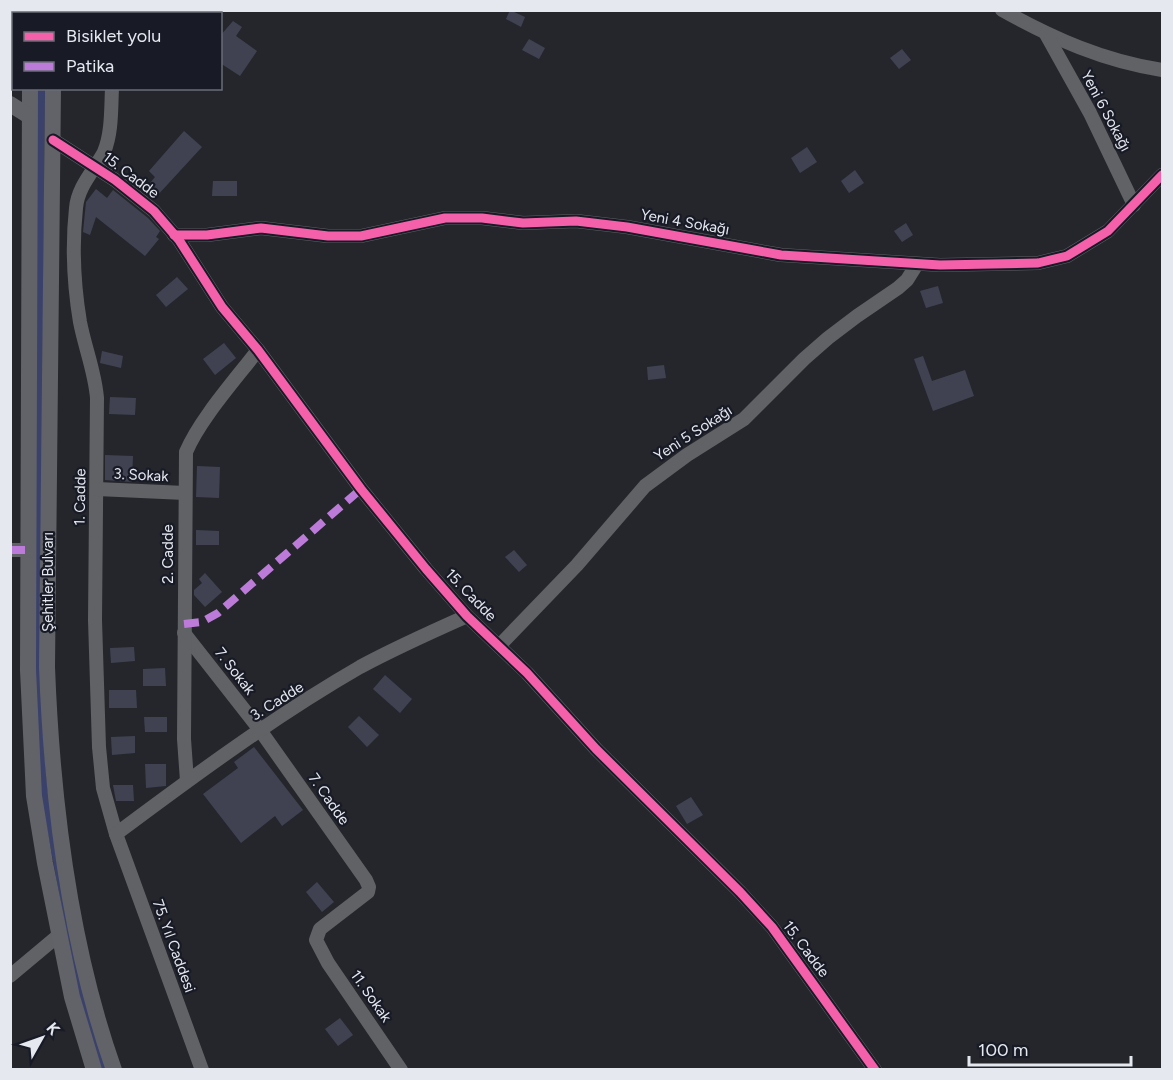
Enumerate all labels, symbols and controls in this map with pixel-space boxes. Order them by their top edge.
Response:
legend [12,12,222,90]
text: Bisiklet yolu [66,25,161,47]
text: Patika [66,55,114,77]
street label: Yeni 6 Sokağı [1077,67,1135,155]
street label: 15. Cadde [99,148,163,202]
street label: Yeni 4 Sokağı [639,205,731,239]
street label: Yeni 5 Sokağı [651,401,735,465]
street label: 3. Sokak [113,465,170,485]
street label: 1. Cadde [71,468,89,526]
street label: 2. Cadde [159,524,177,584]
street label: Şehitler Bulvarı [39,532,57,632]
street label: 15. Cadde [442,565,500,625]
street label: 7. Sokak [211,644,259,699]
street label: 3. Cadde [247,678,307,724]
street label: 7. Cadde [305,770,353,828]
street label: 75. Yıl Caddesi [149,897,199,995]
street label: 15. Cadde [779,917,833,981]
street label: 11. Sokak [347,967,396,1026]
north arrow [12,1008,72,1068]
text: K [42,1018,64,1039]
scale bar [969,1029,1131,1067]
text: 100 m [978,1039,1028,1061]

